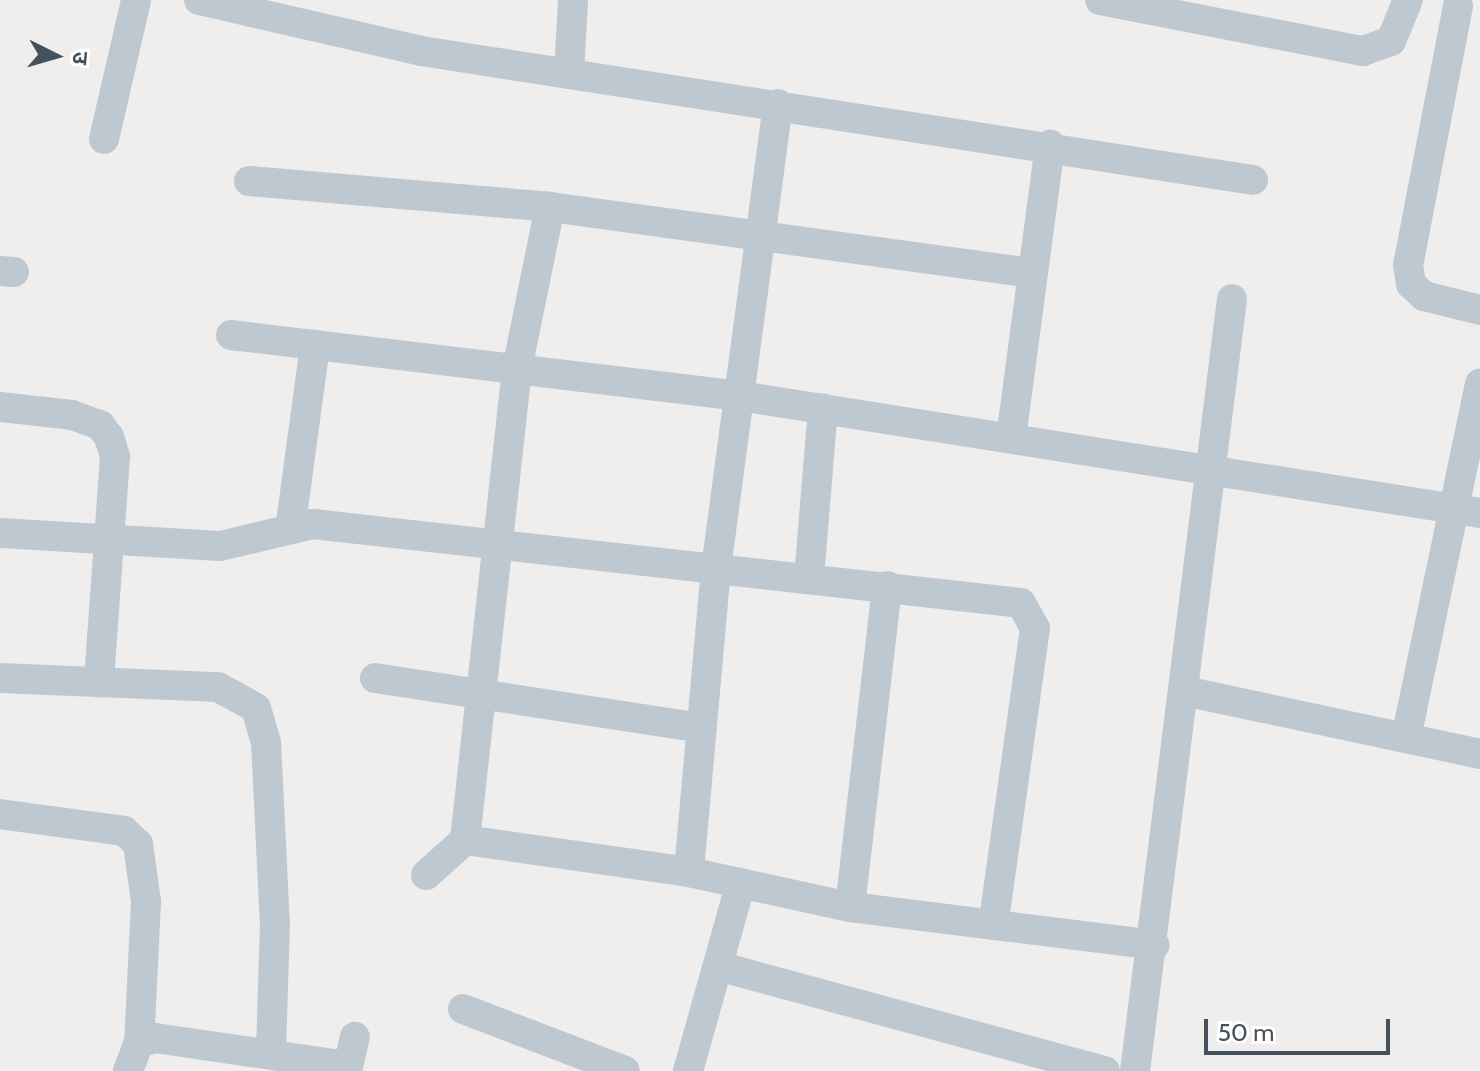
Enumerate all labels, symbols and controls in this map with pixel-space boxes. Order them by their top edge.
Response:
north arrow [16,16,96,96]
text: उ [66,51,94,66]
scale bar [1208,1003,1394,1053]
text: 50 m [1218,1018,1274,1047]

